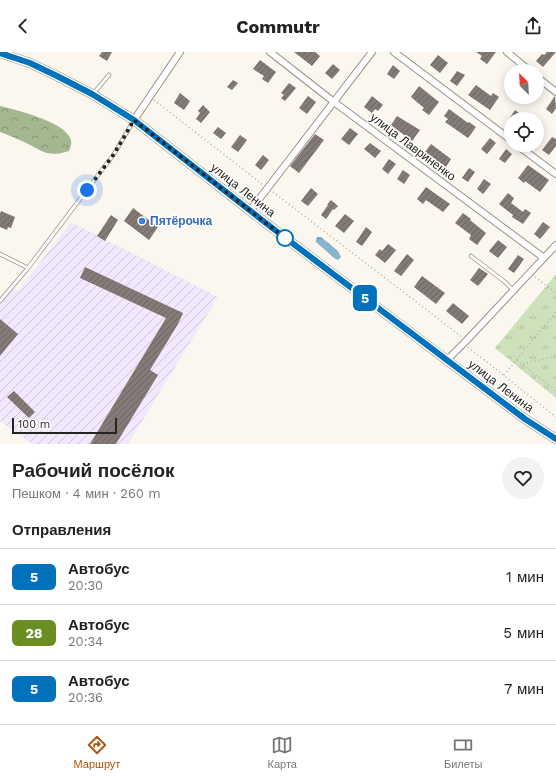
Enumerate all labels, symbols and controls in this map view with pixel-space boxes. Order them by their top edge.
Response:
icon: back [12,15,34,37]
icon: share [522,15,544,37]
text: Commutr [236,16,320,37]
north arrow [504,64,544,104]
map controls [504,64,544,152]
street label: улица Лавриненко [368,110,459,184]
button: locate [504,112,544,152]
street label: улица Ленина [208,160,278,220]
your location [77,180,97,200]
place label: Пятёрочка [150,214,213,228]
marker: Пятёрочка [137,216,147,226]
unlabelled marker [276,229,294,247]
line badge: 5 [352,285,378,311]
text: 5 [361,290,369,306]
street label: улица Ленина [466,357,537,415]
scale bar [12,416,117,435]
text: 100 m [18,418,50,431]
button: heart [502,457,544,499]
text: Рабочий посёлок [12,459,175,482]
text: Пешком · 4 мин · 260 m [12,486,161,501]
text: Отправления [12,521,111,539]
text: Автобус [68,560,130,578]
text: 1 мин [506,568,544,586]
text: 5 [30,569,38,585]
text: 20:30 [68,578,103,593]
text: Автобус [68,616,130,634]
text: 5 мин [503,624,544,642]
text: 28 [25,625,43,641]
text: 20:34 [68,634,103,649]
text: Автобус [68,672,130,690]
text: 7 мин [504,680,544,698]
text: 5 [30,681,38,697]
text: 20:36 [68,690,103,705]
tab: Маршрут [74,734,120,771]
tab: Карта [267,734,297,771]
tab: Билеты [444,734,482,771]

